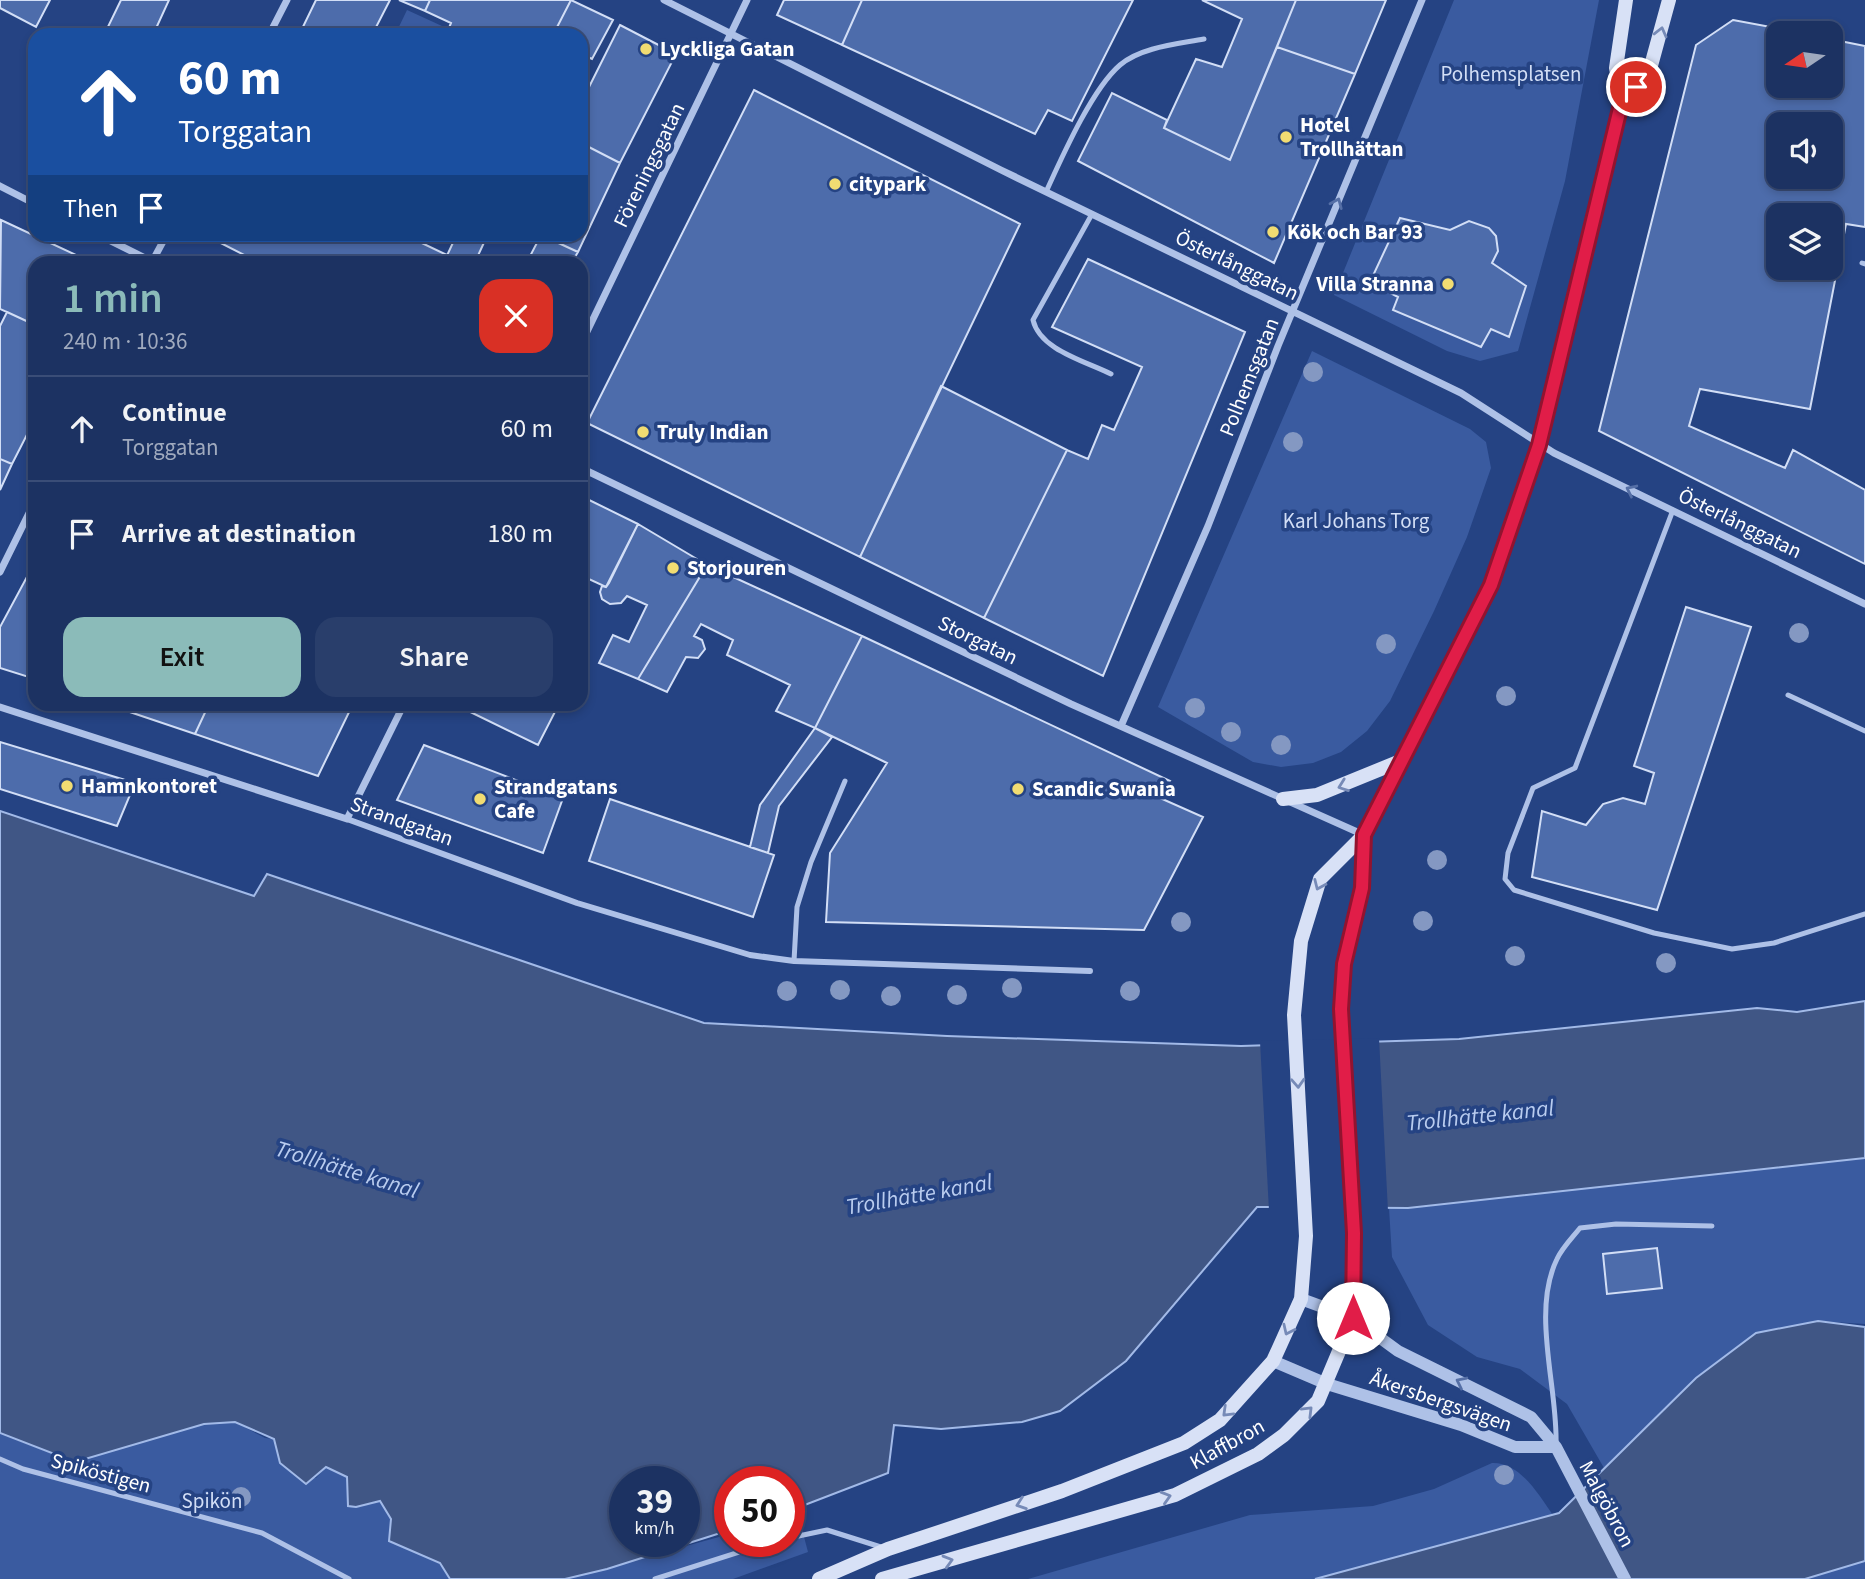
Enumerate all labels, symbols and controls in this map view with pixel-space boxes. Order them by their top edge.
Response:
north arrow [1766,21,1843,98]
map controls [1766,21,1843,280]
one-way arrow [1653,26,1667,38]
place label: Lyckliga Gatan [660,34,795,64]
marker: Lyckliga Gatan [638,41,654,57]
text: 60 m [178,44,282,114]
icon: ahead [63,56,154,147]
pin [1606,57,1666,117]
park label: Polhemsplatsen [1440,59,1582,89]
icon: arrive [1617,68,1655,106]
street label: Föreningsgatan [606,97,692,233]
text: Torggatan [178,109,312,155]
place label: Hotel Trollhättan [1300,110,1404,164]
button: sound [1766,112,1843,189]
marker: Hotel Trollhättan [1278,129,1294,145]
place label: citypark [849,169,927,199]
marker: citypark [827,176,843,192]
icon: arrive [132,189,170,227]
text: Then [63,190,118,227]
one-way arrow [1329,198,1343,211]
button: layers [1766,203,1843,280]
place label: Kök och Bar 93 [1287,217,1423,247]
street label: Österlånggatan [1170,222,1304,308]
marker: Kök och Bar 93 [1265,224,1281,240]
text: 1 min [63,269,163,329]
place label: Villa Stranna [1315,269,1434,299]
marker: Villa Stranna [1440,276,1456,292]
button: close [479,279,553,353]
street label: Polhemsgatan [1212,313,1286,441]
text: 240 m · 10:36 [63,325,187,358]
text: Continue [122,394,227,431]
icon: ahead [63,410,101,448]
text: 60 m [500,410,553,447]
place label: Truly Indian [657,417,768,447]
marker: Truly Indian [635,424,651,440]
text: Torggatan [122,431,219,464]
street label: Österlånggatan [1673,480,1807,566]
one-way arrow [1626,484,1638,498]
park label: Karl Johans Torg [1283,506,1430,536]
icon: arrive [63,515,101,553]
text: Arrive at destination [122,515,356,552]
text: 180 m [487,515,553,552]
place label: Storjouren [687,553,786,583]
marker: Storjouren [665,560,681,576]
street label: Storgatan [933,608,1023,672]
button: Exit [63,617,301,697]
button: Share [315,617,553,697]
place label: Hamnkontoret [81,771,217,801]
place label: Strandgatans Cafe [494,772,618,826]
place label: Scandic Swania [1032,774,1176,804]
marker: Hamnkontoret [59,778,75,794]
one-way arrow [1337,778,1349,792]
marker: Scandic Swania [1010,781,1026,797]
street label: Strandgatan [346,789,458,853]
marker: Strandgatans Cafe [472,791,488,807]
one-way arrow [1313,878,1327,890]
one-way arrow [1290,1078,1305,1089]
water label: Trollhätte kanal [1405,1091,1556,1140]
water label: Trollhätte kanal [271,1132,423,1207]
water label: Trollhätte kanal [843,1165,995,1224]
position arrow [1316,1281,1390,1355]
one-way arrow [1282,1323,1296,1335]
street label: Åkersbergsvägen [1366,1363,1516,1439]
one-way arrow [1456,1377,1468,1391]
one-way arrow [1223,1404,1236,1417]
one-way arrow [1300,1407,1313,1420]
street label: Klaffbron [1184,1411,1270,1477]
street label: Spiköstigen [48,1445,154,1501]
street label: Malgöbron [1572,1455,1642,1553]
speed limit sign: 50 [714,1466,805,1557]
text: 39 [636,1477,673,1527]
park label: Spikön [182,1486,242,1516]
one-way arrow [1160,1491,1172,1506]
one-way arrow [1015,1496,1027,1511]
text: km/h [635,1516,674,1541]
one-way arrow [942,1555,954,1570]

